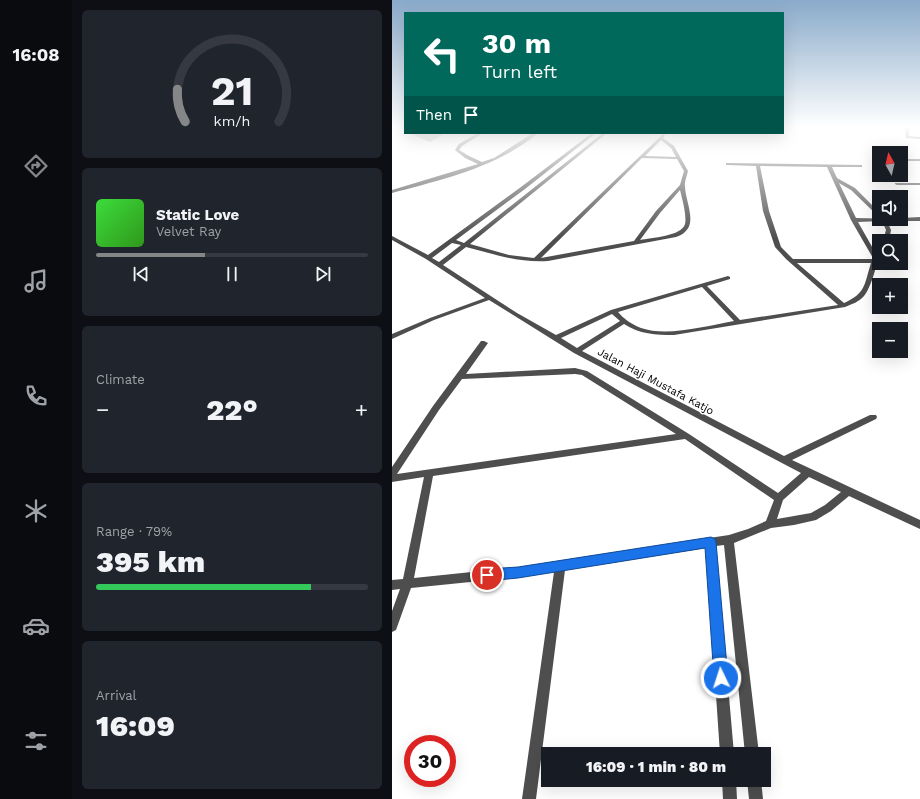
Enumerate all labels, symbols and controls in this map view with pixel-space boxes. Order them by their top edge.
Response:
text: 30 m [482,27,551,60]
icon: left [416,28,468,80]
text: 16:08 [12,44,60,65]
text: Turn left [482,61,557,82]
text: 21 [211,66,253,115]
icon: arrive [460,104,482,126]
text: Then [416,106,452,124]
text: km/h [214,112,250,128]
north arrow [872,146,908,182]
map controls [872,146,908,358]
icon: directions [22,152,50,180]
button: sound [872,190,908,226]
text: Static Love [156,206,239,224]
text: Velvet Ray [156,224,221,239]
button: search [872,234,908,270]
icon: previous [130,263,152,285]
icon: pause [221,263,243,285]
icon: next [312,263,334,285]
icon: music [22,267,50,295]
button: + [872,278,908,314]
button: − [872,322,908,358]
street label: Jalan Haji Mustafa Katjo [595,345,716,418]
text: Climate [96,372,145,387]
icon: phone [22,382,50,410]
text: 22° [206,392,258,427]
text: − [96,397,109,422]
text: + [355,397,368,422]
icon: climate [22,497,50,525]
text: Range · 79% [96,524,172,539]
text: 395 km [96,544,205,579]
pin [470,558,504,592]
icon: arrive [476,564,498,586]
icon: car [22,612,50,640]
position arrow [700,657,742,699]
text: Arrival [96,688,137,703]
text: 16:09 [96,708,175,743]
icon: filters [22,727,50,755]
speed limit sign: 30 [404,735,456,787]
text: 16:09 · 1 min · 80 m [586,758,726,776]

